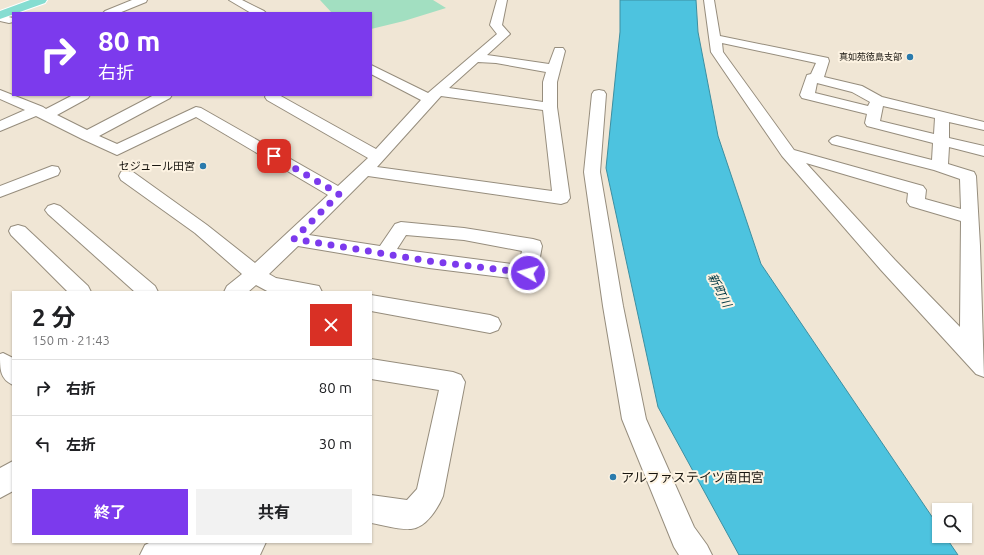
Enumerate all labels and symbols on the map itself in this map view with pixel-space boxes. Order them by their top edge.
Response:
place label: 真如苑徳島支部 [839,52,902,62]
marker: 真如苑徳島支部 [905,52,915,62]
pin [257,139,291,173]
place label: セジュール田宮 [119,160,195,172]
marker: セジュール田宮 [198,161,208,171]
position arrow [507,252,549,294]
water label: 新町川 [706,271,735,311]
place label: アルファステイツ南田宮 [621,470,764,484]
marker: アルファステイツ南田宮 [608,472,618,482]

